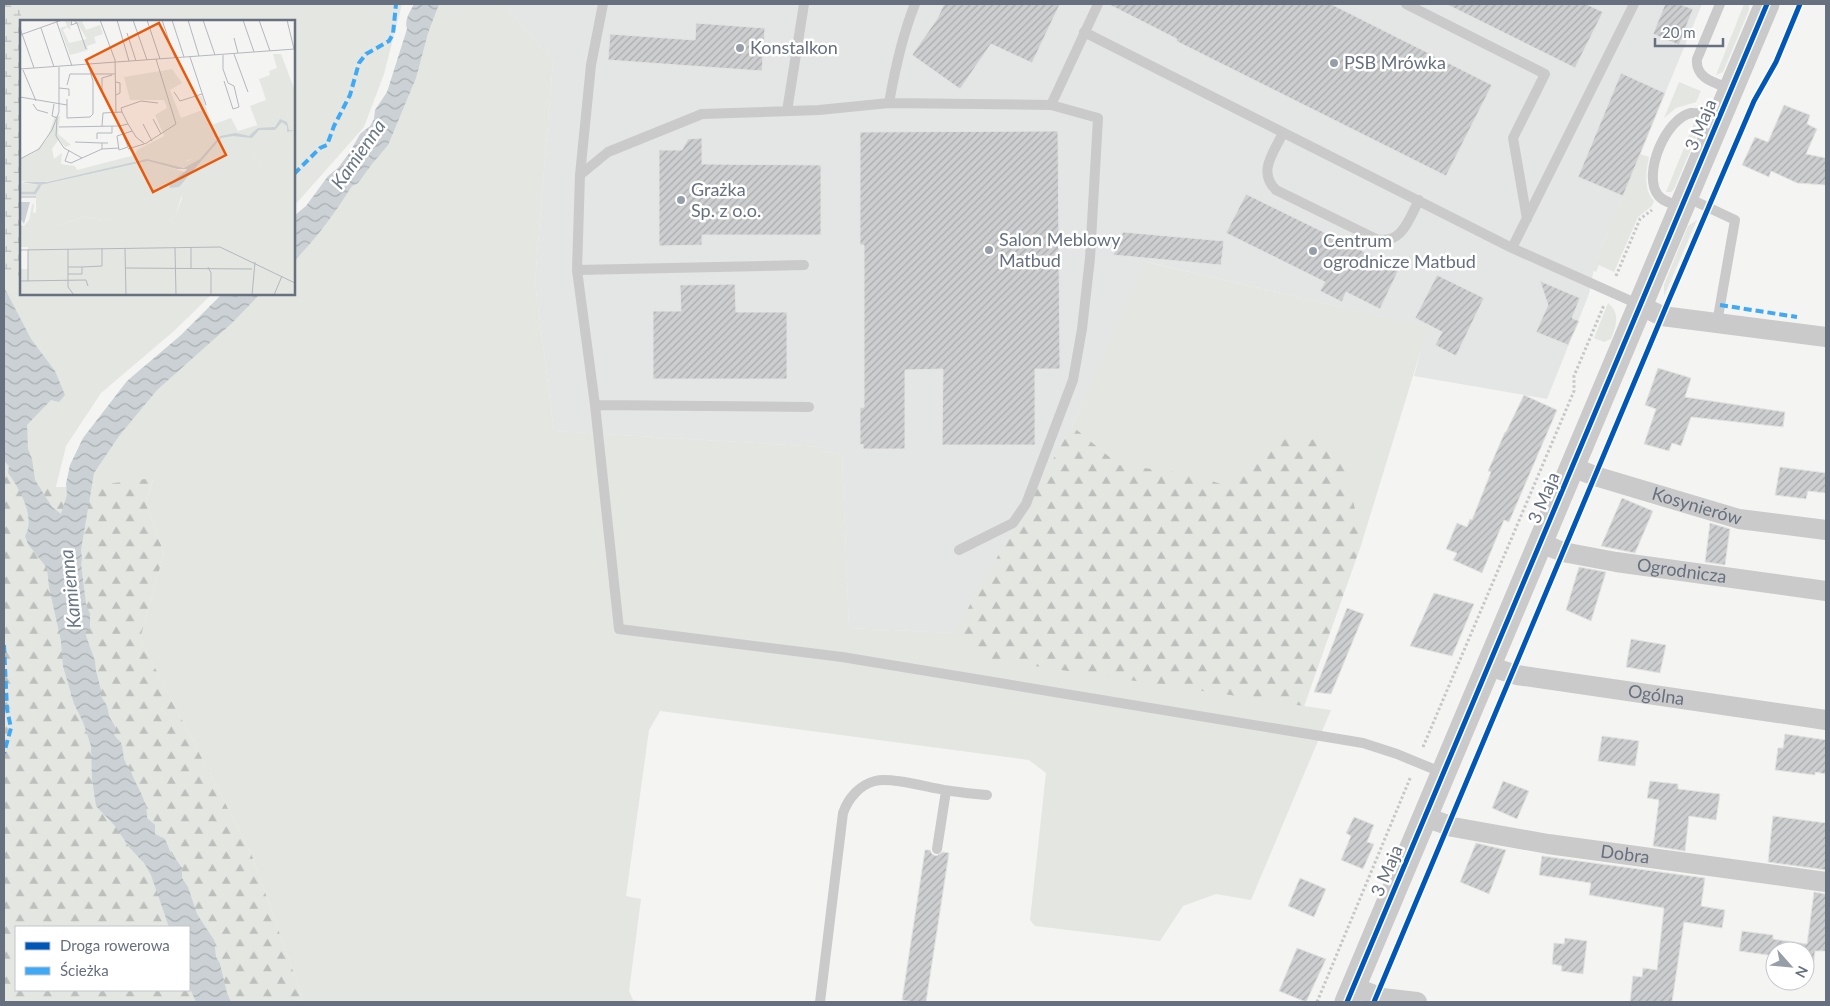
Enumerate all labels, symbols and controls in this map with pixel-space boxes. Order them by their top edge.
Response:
scale bar [1655,15,1722,47]
inset map [20,20,295,295]
text: 20 m [1662,23,1696,41]
place label: Konstalkon [750,36,838,58]
marker: Konstalkon [734,42,746,54]
place label: PSB Mrówka [1344,51,1446,73]
marker: PSB Mrówka [1328,57,1340,69]
street label: 3 Maja [1679,96,1721,154]
water label: Kamienna [325,115,390,193]
place label: Grażka Sp. z o.o. [691,178,761,221]
marker: Grażka Sp. z o.o. [675,194,687,206]
place label: Salon Meblowy Matbud [999,228,1121,271]
place label: Centrum ogrodnicze Matbud [1323,229,1476,272]
marker: Salon Meblowy Matbud [983,244,995,256]
marker: Centrum ogrodnicze Matbud [1307,245,1319,257]
street label: 3 Maja [1522,469,1564,527]
street label: Kosynierów [1650,482,1745,529]
water label: Kamienna [54,548,85,630]
street label: Ogrodnicza [1636,553,1728,587]
street label: Ogólna [1627,679,1686,709]
street label: Dobra [1599,839,1651,868]
street label: 3 Maja [1365,842,1407,900]
legend [15,926,190,991]
text: Droga rowerowa [60,936,170,954]
north arrow [1765,941,1815,991]
text: Ścieżka [60,961,109,979]
text: N [1792,963,1812,981]

